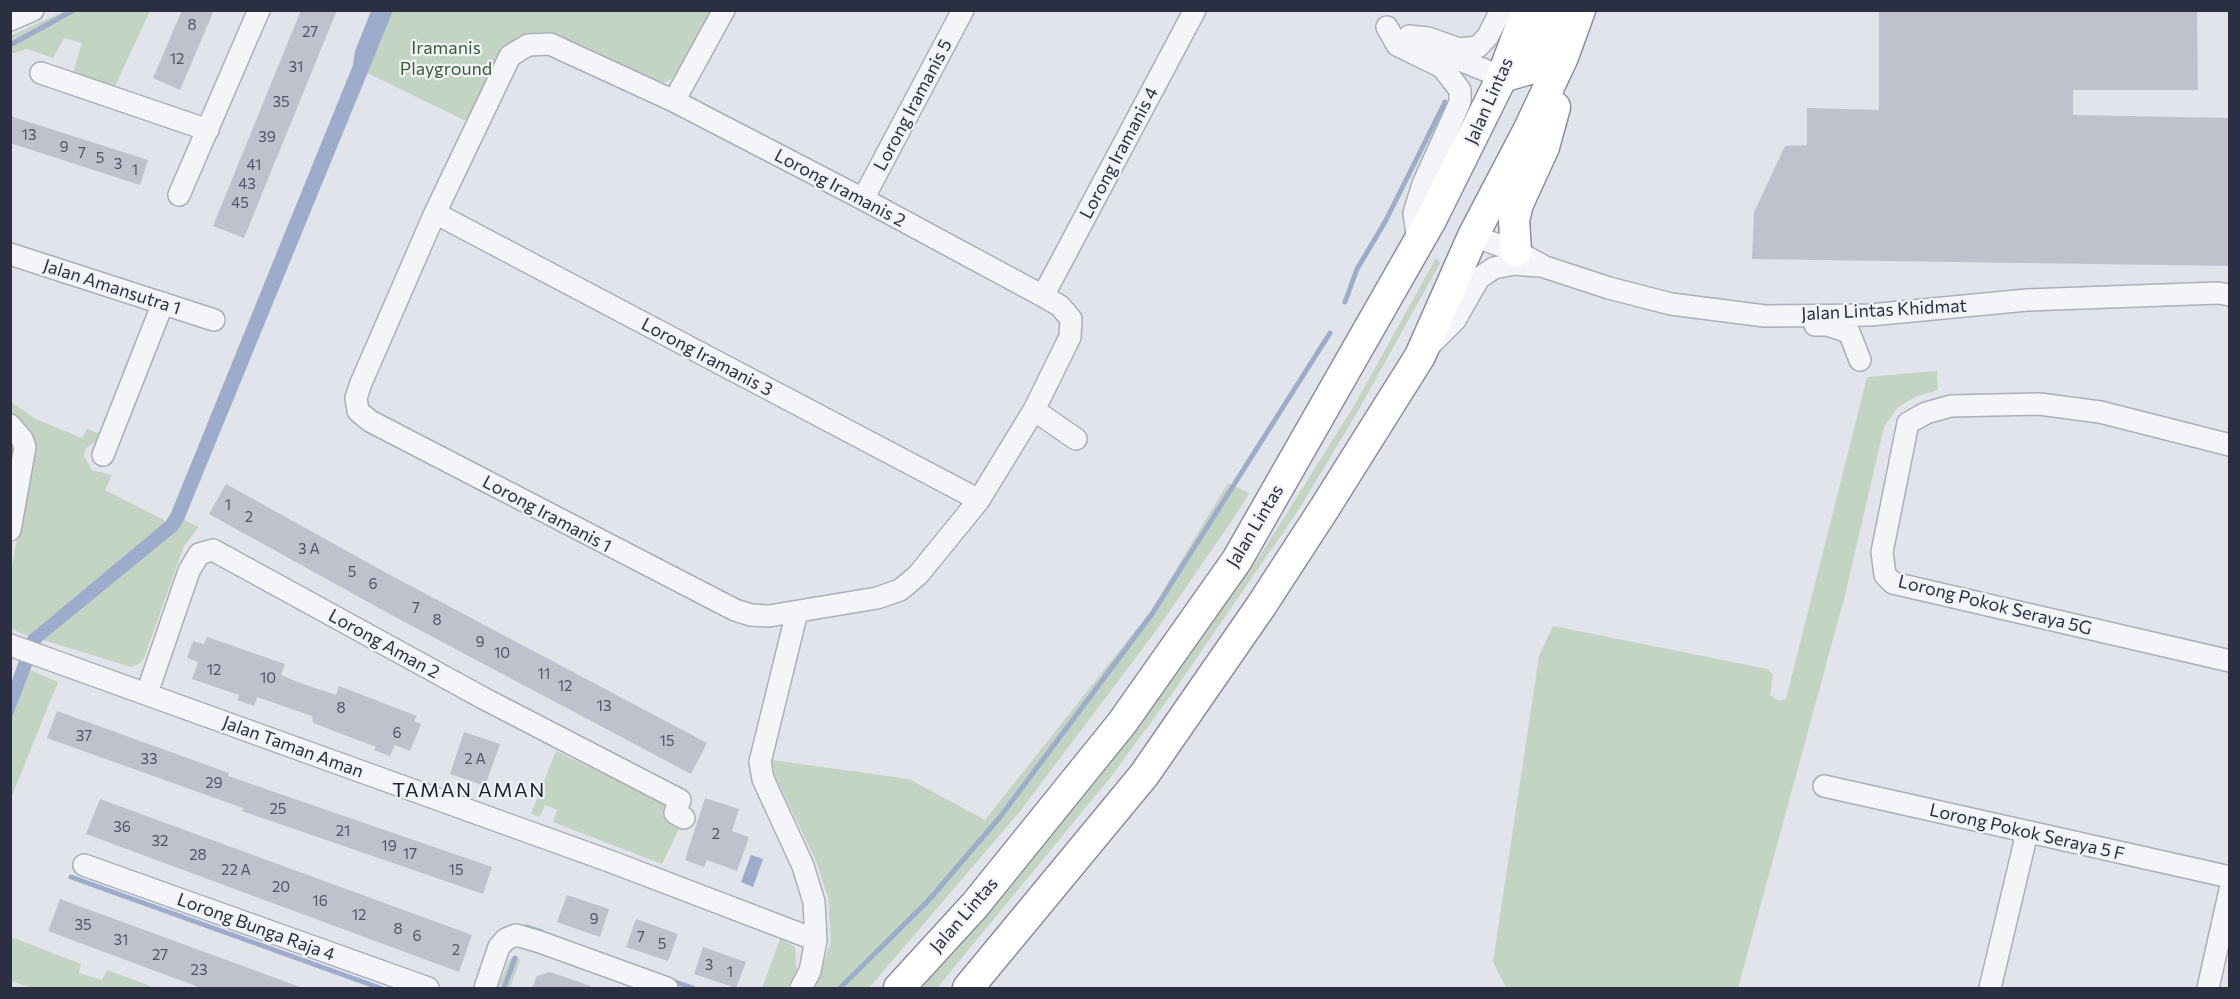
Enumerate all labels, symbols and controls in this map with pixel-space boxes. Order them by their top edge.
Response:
house number: 8 [187,16,197,34]
house number: 27 [302,23,318,41]
street label: Lorong Iramanis 5 [869,36,957,174]
park label: Iramanis Playground [400,37,492,80]
house number: 12 [170,50,184,68]
street label: Jalan Lintas [1460,54,1518,148]
house number: 31 [289,58,303,76]
street label: Lorong Iramanis 4 [1075,83,1163,223]
house number: 35 [272,93,290,111]
house number: 13 [22,126,36,144]
house number: 39 [258,128,276,146]
house number: 9 [59,138,69,156]
house number: 7 [78,144,86,162]
street label: Lorong Iramanis 2 [771,144,909,232]
house number: 5 [96,149,104,167]
house number: 3 [114,155,122,173]
house number: 41 [247,156,261,174]
house number: 1 [132,161,138,179]
house number: 43 [238,175,256,193]
house number: 45 [231,194,249,212]
street label: Jalan Amansutra 1 [40,255,184,319]
street label: Jalan Lintas Khidmat [1801,295,1967,325]
street label: Lorong Iramanis 3 [638,313,776,401]
street label: Lorong Iramanis 1 [479,471,615,557]
street label: Jalan Lintas [1222,481,1288,571]
house number: 1 [225,496,231,514]
house number: 2 [245,508,253,526]
house number: 3 A [298,540,320,558]
house number: 5 [348,563,356,581]
street label: Lorong Pokok Seraya 5G [1896,570,2094,640]
house number: 6 [368,575,378,593]
house number: 7 [412,599,420,617]
street label: Lorong Aman 2 [325,605,443,683]
house number: 8 [432,611,442,629]
house number: 9 [475,633,485,651]
house number: 10 [494,644,510,662]
house number: 12 [207,661,221,679]
house number: 11 [538,665,550,683]
house number: 10 [260,669,276,687]
house number: 12 [558,677,572,695]
house number: 13 [597,697,611,715]
house number: 8 [336,699,346,717]
street label: Jalan Taman Aman [220,711,366,783]
house number: 6 [392,724,402,742]
house number: 37 [76,727,92,745]
house number: 15 [659,732,675,750]
house number: 33 [140,750,158,768]
house number: 2 A [464,750,486,768]
house number: 29 [205,774,223,792]
district label: TAMAN AMAN [392,778,546,802]
street label: Lorong Pokok Seraya 5 F [1927,799,2127,865]
house number: 25 [270,800,286,818]
house number: 36 [113,818,131,836]
house number: 21 [336,822,350,840]
house number: 2 [712,825,720,843]
house number: 32 [152,832,168,850]
house number: 19 [381,837,397,855]
house number: 17 [403,845,417,863]
house number: 28 [189,846,207,864]
house number: 22 A [221,861,251,879]
house number: 15 [448,861,464,879]
street label: Jalan Lintas [925,873,1003,957]
house number: 20 [272,878,290,896]
street label: Lorong Bunga Raja 4 [174,888,338,966]
house number: 16 [312,892,328,910]
house number: 12 [352,906,366,924]
house number: 9 [589,910,599,928]
house number: 35 [74,916,92,934]
house number: 8 [393,920,403,938]
house number: 6 [412,927,422,945]
house number: 7 [637,928,645,946]
house number: 31 [114,931,128,949]
house number: 5 [658,935,666,953]
house number: 2 [452,941,460,959]
house number: 27 [152,946,168,964]
house number: 3 [705,956,713,974]
house number: 23 [191,961,207,979]
house number: 1 [727,963,733,981]

